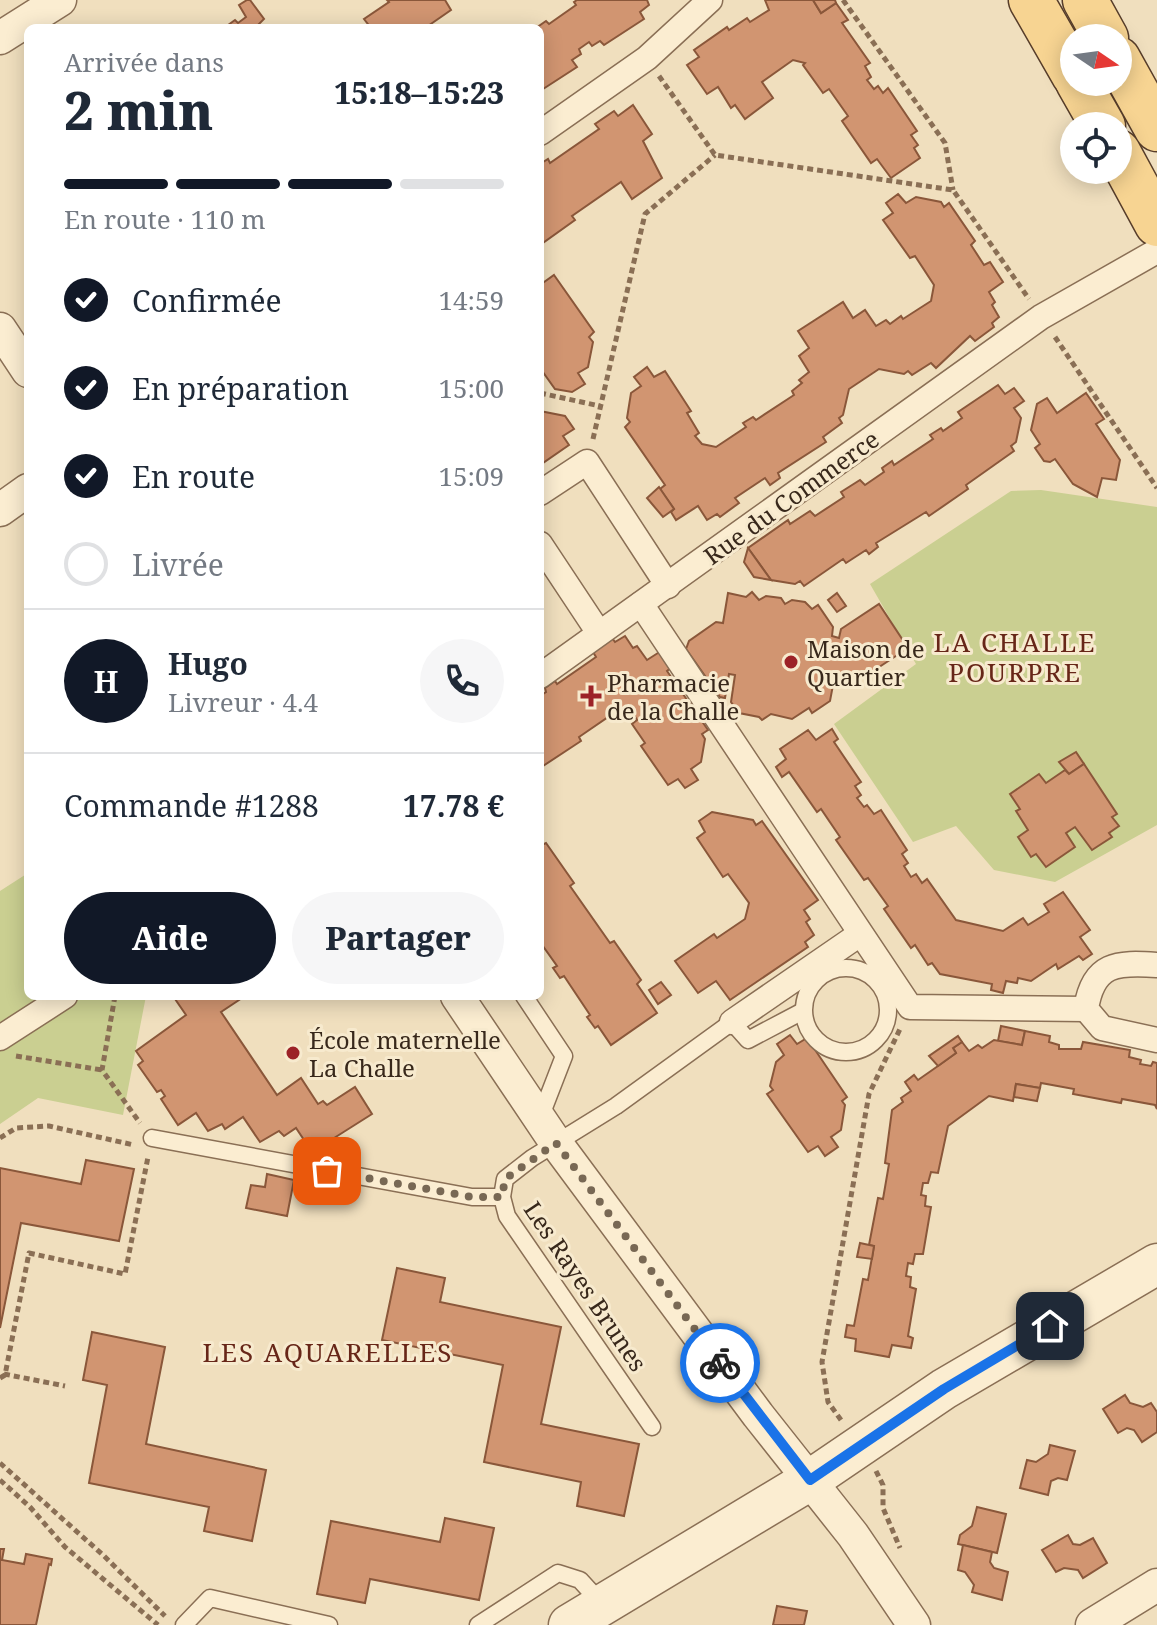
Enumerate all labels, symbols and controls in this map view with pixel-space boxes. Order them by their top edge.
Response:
north arrow [1060,24,1132,96]
map controls [1060,24,1132,184]
text: Arrivée dans [64,44,224,80]
text: 15:18–15:23 [334,72,504,113]
text: 2 min [64,74,213,145]
button: locate [1060,112,1132,184]
text: En route · 110 m [64,201,266,237]
icon: check [64,278,108,322]
text: Confirmée [132,280,282,321]
text: 14:59 [438,282,504,318]
icon: check [64,366,108,410]
text: En préparation [132,368,349,409]
text: 15:00 [438,370,504,406]
street label: Rue du Commerce [697,422,885,572]
icon: check [64,454,108,498]
text: En route [132,456,255,497]
text: 15:09 [438,458,504,494]
text: Livrée [132,544,224,585]
district label: LA CHALLE POURPRE [934,624,1096,690]
place label: Maison de Quartier [807,632,925,693]
button: phone [420,639,504,723]
text: Hugo [168,643,248,684]
marker: Maison de Quartier [782,653,800,671]
text: H [94,661,118,702]
place label: Pharmacie de la Challe [607,666,739,727]
text: Livreur · 4.4 [168,684,318,720]
marker: Pharmacie de la Challe [582,687,600,705]
text: Commande #1288 [64,785,319,826]
text: 17.78 € [403,785,504,826]
button: Aide [64,892,276,984]
button: Partager [292,892,504,984]
place label: École maternelle La Challe [309,1023,501,1084]
marker: École maternelle La Challe [284,1044,302,1062]
pin [293,1137,361,1205]
icon: bag [305,1149,349,1193]
street label: Les Rayes Brunes [517,1194,655,1378]
pin [1016,1292,1084,1360]
icon: home [1028,1304,1072,1348]
courier [680,1323,760,1403]
district label: LES AQUARELLES [203,1334,453,1370]
icon: bike [698,1341,742,1385]

